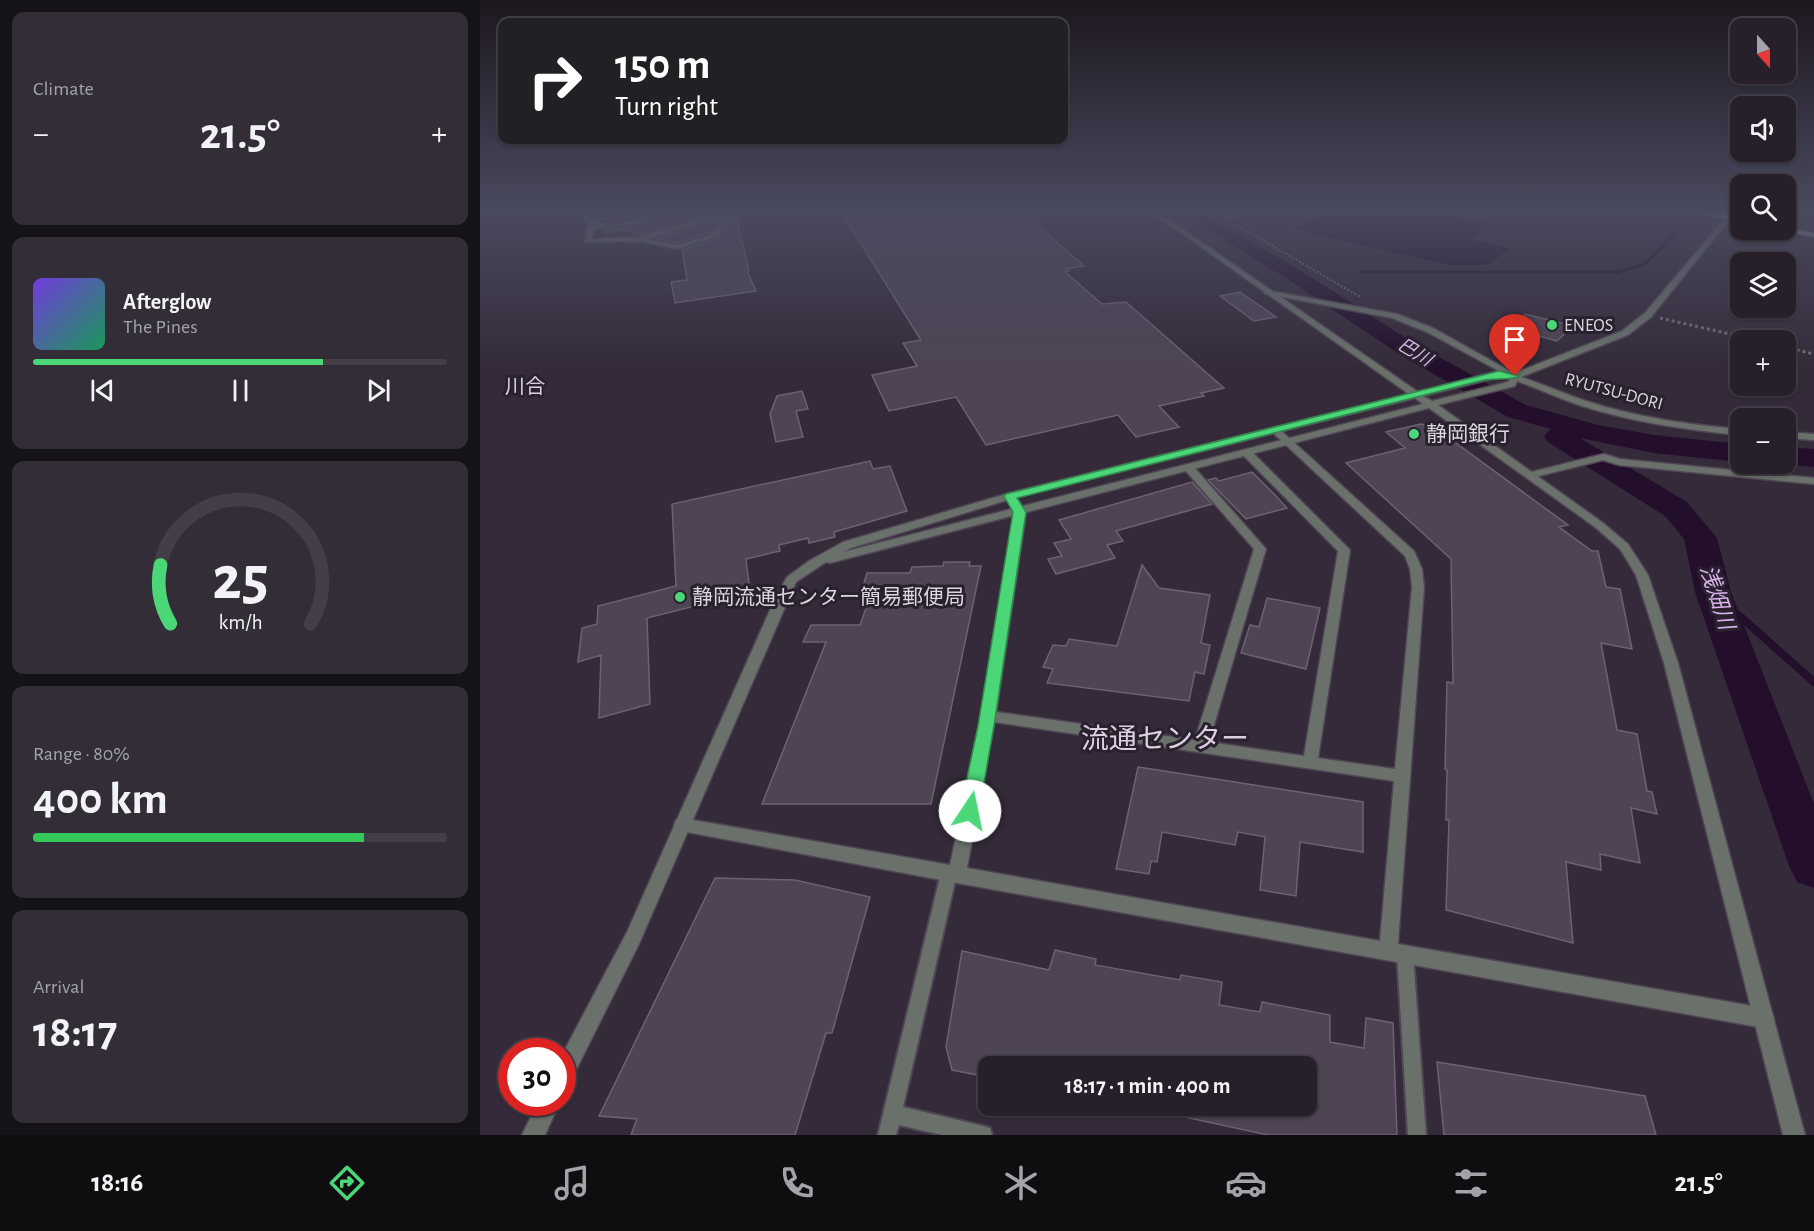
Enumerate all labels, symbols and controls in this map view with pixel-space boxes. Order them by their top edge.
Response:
north arrow [1730,18,1796,84]
map controls [1730,18,1796,474]
icon: right [516,42,594,120]
text: 150 m [615,44,710,86]
text: Climate [33,79,94,99]
text: Turn right [615,93,718,120]
button: sound [1730,96,1796,162]
text: 21.5° [200,112,280,157]
text: − [33,118,49,151]
text: + [431,118,447,151]
button: search [1730,174,1796,240]
button: layers [1730,252,1796,318]
text: Afterglow [123,291,211,313]
pin [1489,314,1540,376]
text: The Pines [123,317,198,337]
place label: ENEOS [1564,317,1613,335]
marker: ENEOS [1545,318,1559,332]
icon: arrive [1498,323,1531,356]
button: + [1730,330,1796,396]
water label: 巴川 [1394,335,1437,371]
street label: RYUTSU-DORI [1563,370,1665,414]
icon: previous [86,374,119,407]
icon: pause [224,374,257,407]
icon: next [362,374,395,407]
district label: 川合 [505,376,545,397]
button: − [1730,408,1796,474]
place label: 静岡銀行 [1426,423,1510,445]
marker: 静岡銀行 [1407,427,1421,441]
text: 25 [212,549,268,611]
water label: 浅畑川 [1696,562,1739,634]
place label: 静岡流通センター簡易郵便局 [692,586,965,608]
marker: 静岡流通センター簡易郵便局 [673,590,687,604]
text: km/h [218,613,262,634]
district label: 流通センター [1081,724,1249,754]
text: Range · 80% [33,744,130,764]
text: 400 km [33,777,168,822]
position arrow [938,779,1002,843]
text: Arrival [33,977,84,997]
text: 18:17 [33,1010,117,1055]
speed limit sign: 30 [498,1038,576,1116]
text: 18:17 · 1 min · 400 m [1064,1075,1231,1097]
icon: directions [326,1162,368,1204]
icon: music [551,1162,593,1204]
icon: phone [776,1162,818,1204]
icon: climate [1000,1162,1042,1204]
icon: car [1225,1162,1267,1204]
icon: filters [1450,1162,1492,1204]
text: 18:16 [91,1169,143,1196]
text: 21.5° [1674,1169,1723,1196]

